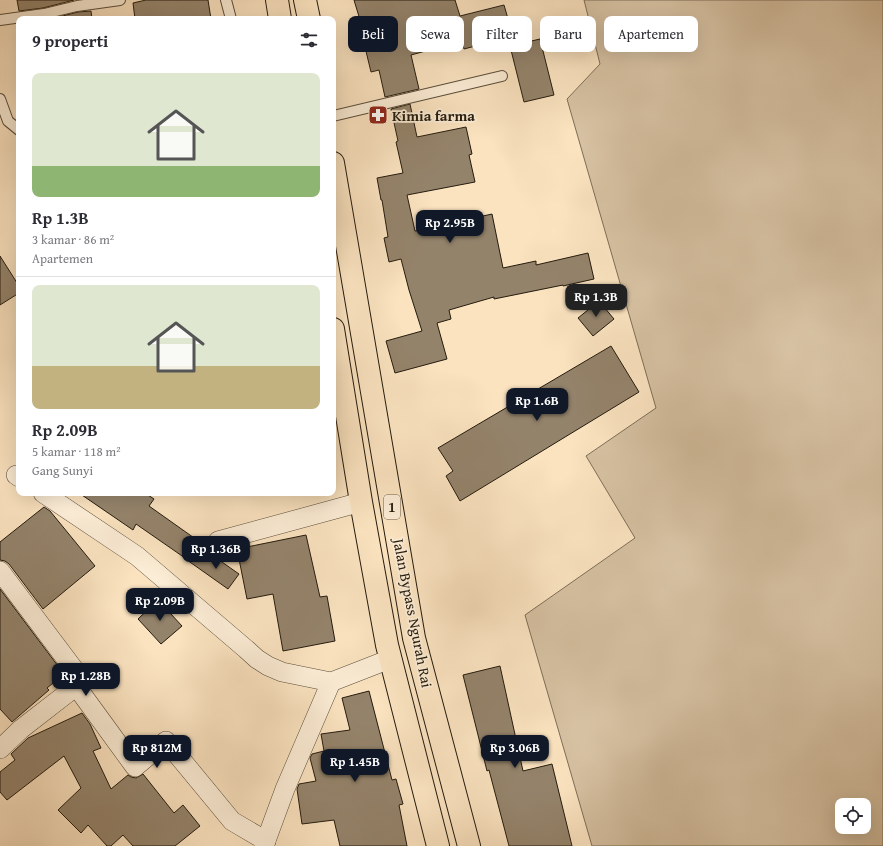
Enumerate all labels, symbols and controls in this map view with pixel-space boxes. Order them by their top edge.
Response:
chip: Beli [348,16,398,52]
chip: Sewa [406,16,464,52]
chip: Filter [472,16,532,52]
chip: Baru [540,16,596,52]
chip: Apartemen [604,16,698,52]
text: 9 properti [32,28,108,53]
icon: filters [298,29,320,51]
icon: home [140,99,212,171]
pharmacy icon: Kimia farma [367,104,389,126]
place label: Kimia farma [392,105,475,126]
text: Rp 1.3B [32,205,89,230]
pin: Rp 2.95B [409,210,491,244]
text: Rp 2.95B [425,213,475,232]
text: 3 kamar · 86 m² [32,230,114,249]
text: Apartemen [32,249,93,268]
pin: Rp 1.3B [559,284,633,318]
text: Rp 1.3B [574,287,618,306]
icon: home [140,311,212,383]
pin: Rp 1.6B [500,388,574,422]
text: Rp 1.6B [515,391,559,410]
text: Rp 2.09B [32,417,98,442]
text: 5 kamar · 118 m² [32,442,121,461]
text: Gang Sunyi [32,461,93,480]
road number: 1 [384,495,400,519]
street label: Jalan Bypass Ngurah Rai [388,535,438,689]
pin: Rp 1.36B [175,536,257,570]
text: Rp 1.36B [191,539,241,558]
pin: Rp 2.09B [119,588,201,622]
text: Rp 2.09B [135,591,185,610]
pin: Rp 1.28B [45,663,127,697]
text: Rp 1.28B [61,666,111,685]
pin: Rp 812M [120,735,194,769]
pin: Rp 3.06B [474,735,556,769]
text: Rp 812M [132,738,182,757]
text: Rp 3.06B [490,738,540,757]
pin: Rp 1.45B [314,749,396,783]
text: Rp 1.45B [330,752,380,771]
map controls [835,798,871,834]
button: locate [835,798,871,834]

